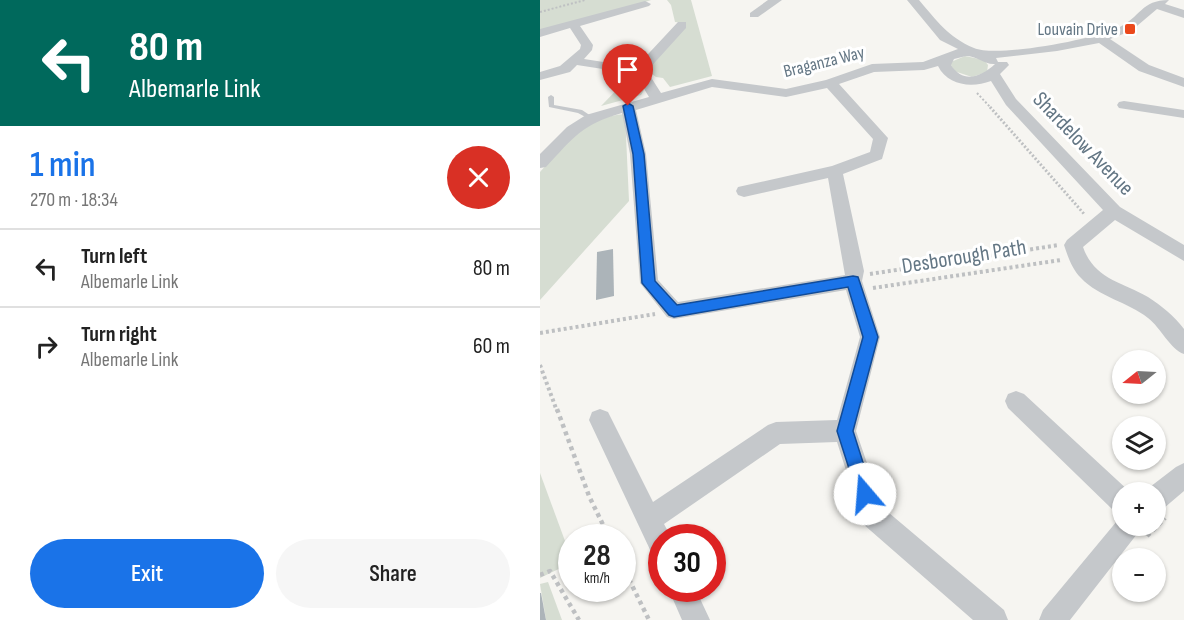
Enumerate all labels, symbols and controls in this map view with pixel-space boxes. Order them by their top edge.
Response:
place label: Louvain Drive [1038,19,1118,40]
text: 80 m [129,22,203,73]
marker: Louvain Drive [1123,22,1137,36]
icon: left [30,24,108,102]
street label: Braganza Way [781,42,867,82]
pin [602,44,653,106]
icon: arrive [611,53,644,86]
text: Albemarle Link [129,73,261,105]
street label: Shardelow Avenue [1027,86,1139,202]
text: 1 min [30,144,95,187]
button: close [447,146,510,209]
text: 270 m · 18:34 [30,188,118,212]
street label: Desborough Path [900,234,1028,280]
text: Turn left [81,243,147,270]
icon: left [30,252,63,285]
text: 80 m [473,255,510,282]
text: Albemarle Link [81,270,178,294]
text: Turn right [81,321,157,348]
icon: right [30,330,63,363]
text: 60 m [473,333,510,360]
text: Albemarle Link [81,348,178,372]
north arrow [1112,350,1166,404]
map controls [1112,350,1166,602]
button: layers [1112,416,1166,470]
position arrow [833,462,897,526]
button: + [1112,482,1166,536]
speed limit sign: 30 [648,524,726,602]
text: 28 [583,538,611,574]
button: Exit [30,539,264,608]
button: Share [276,539,510,608]
button: − [1112,548,1166,602]
text: km/h [584,569,610,588]

